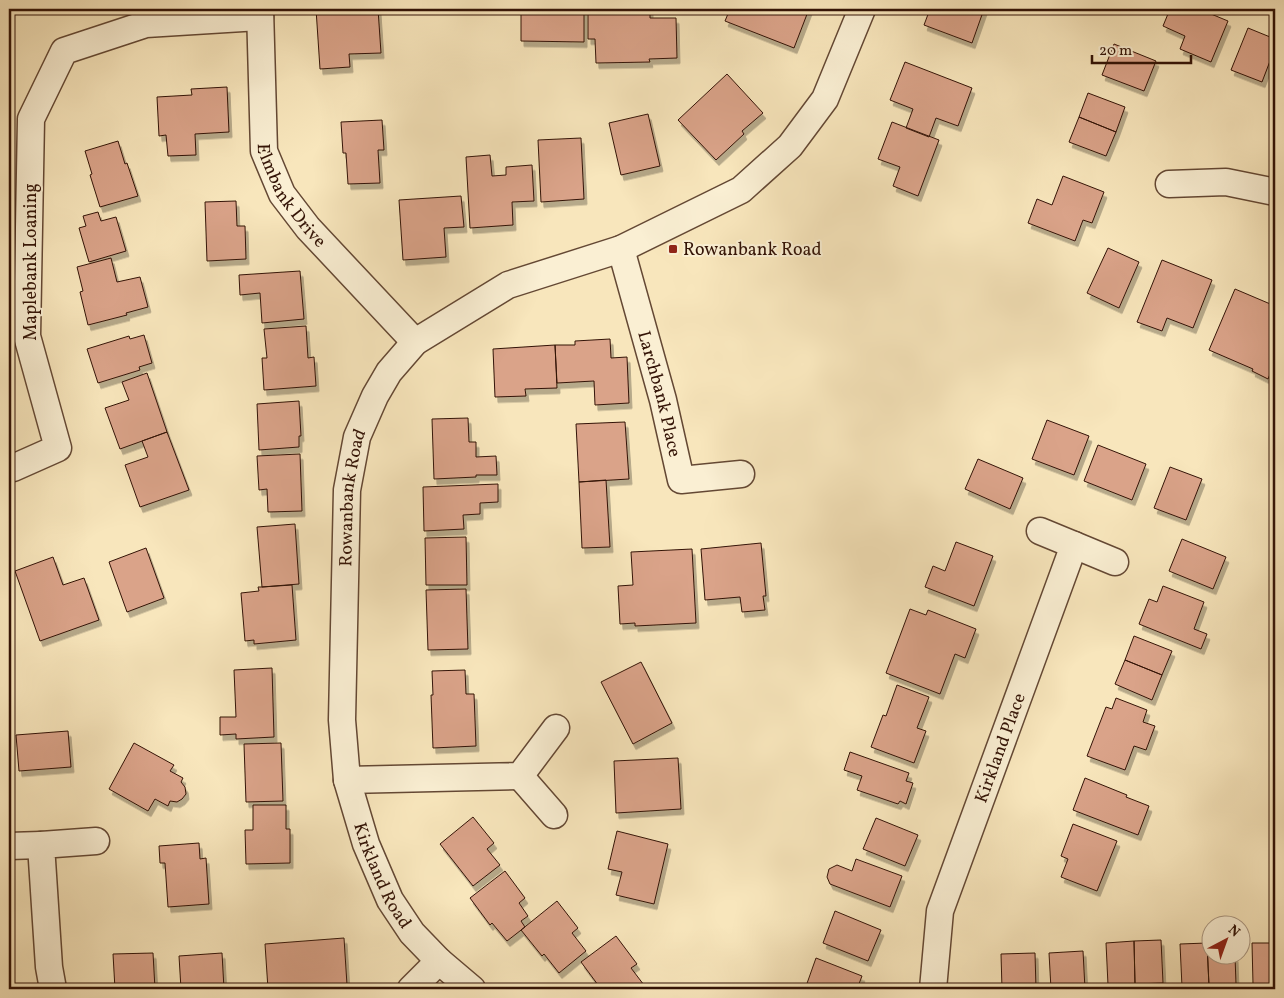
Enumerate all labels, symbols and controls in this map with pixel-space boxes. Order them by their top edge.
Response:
scale bar [1092,32,1190,64]
text: 20 m [1099,41,1132,62]
street label: Elmbank Drive [250,143,331,254]
street label: Maplebank Loaning [19,183,44,341]
place label: Rowanbank Road [683,238,822,263]
marker: Rowanbank Road [667,243,679,255]
street label: Larchbank Place [630,328,686,460]
street label: Rowanbank Road [334,425,373,567]
street label: Kirkland Place [970,690,1033,807]
street label: Kirkland Road [346,820,417,934]
north arrow [1202,916,1252,966]
text: N [1223,921,1244,942]

